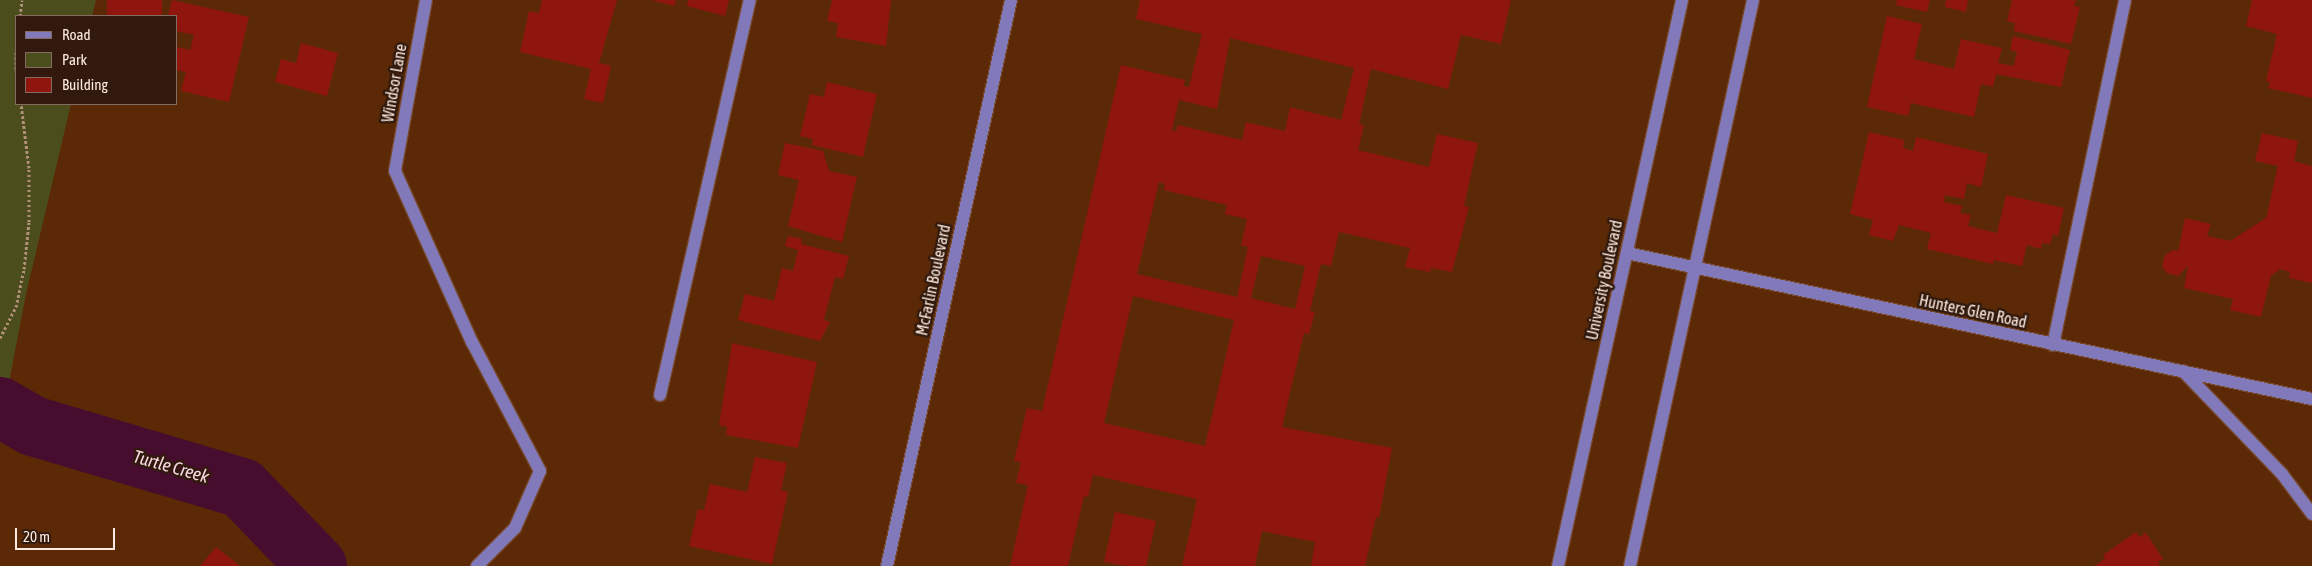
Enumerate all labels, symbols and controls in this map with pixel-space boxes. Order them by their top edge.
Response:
legend [15,15,178,105]
text: Road [62,26,91,43]
street label: Windsor Lane [378,42,410,124]
text: Park [62,51,87,68]
text: Building [62,76,108,93]
street label: University Boulevard [1582,218,1626,342]
street label: McFarlin Boulevard [912,223,954,337]
street label: Hunters Glen Road [1918,290,2028,332]
water label: Turtle Creek [131,446,211,488]
scale bar [18,518,118,550]
text: 20 m [23,528,50,545]

